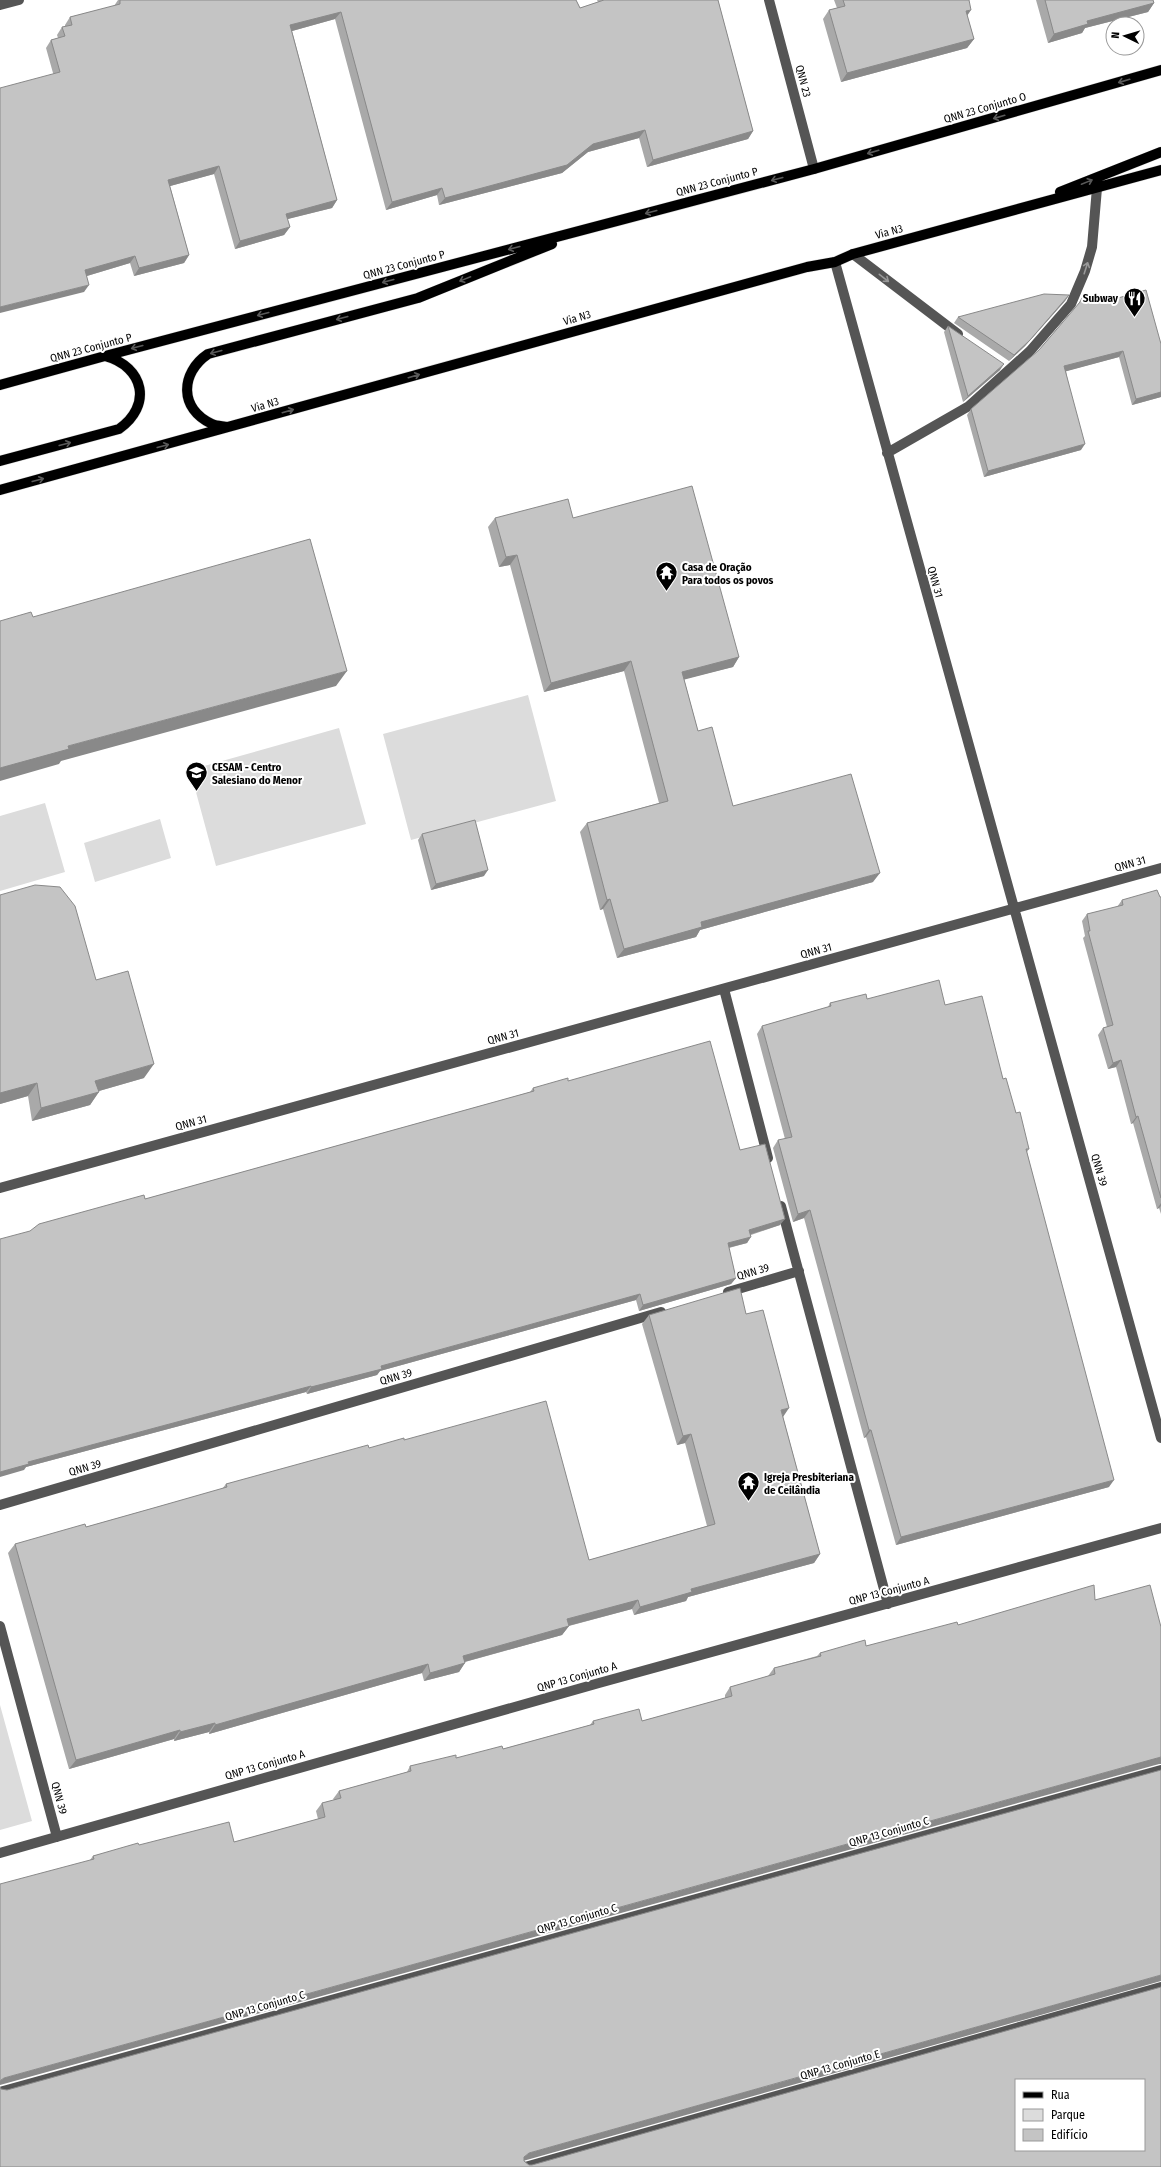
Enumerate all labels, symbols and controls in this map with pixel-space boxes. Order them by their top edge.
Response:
north arrow [1105,16,1145,56]
text: N [1109,31,1122,39]
street label: QNN 23 [792,64,814,98]
one-way arrow [1117,78,1130,85]
street label: QNN 23 Conjunto O [942,90,1028,126]
one-way arrow [992,114,1005,121]
one-way arrow [867,149,880,156]
street label: QNN 23 Conjunto P [675,165,760,199]
one-way arrow [770,175,783,183]
one-way arrow [1080,177,1092,185]
one-way arrow [645,209,658,216]
street label: Via N3 [874,222,904,242]
one-way arrow [508,245,521,252]
street label: QNN 23 Conjunto P [362,248,447,282]
one-way arrow [1082,263,1090,275]
one-way arrow [878,274,889,282]
one-way arrow [460,275,472,283]
one-way arrow [382,278,395,286]
restaurant icon: Subway [1121,285,1147,318]
place label: Subway [1083,292,1119,305]
street label: Via N3 [562,308,592,328]
one-way arrow [257,311,270,319]
one-way arrow [336,315,349,322]
street label: QNN 23 Conjunto P [49,331,134,365]
one-way arrow [131,344,144,352]
one-way arrow [210,349,223,356]
one-way arrow [407,372,420,379]
street label: Via N3 [250,395,280,415]
one-way arrow [282,407,295,414]
one-way arrow [58,439,71,447]
one-way arrow [156,441,169,449]
one-way arrow [31,476,44,483]
temple icon: Casa de Oração Para todos os povos [653,560,679,593]
place label: Casa de Oração Para todos os povos [682,561,774,587]
street label: QNN 31 [925,565,945,599]
school or university icon: CESAM - Centro Salesiano do Menor [183,760,209,793]
place label: CESAM - Centro Salesiano do Menor [212,761,303,787]
street label: QNN 31 [1113,854,1147,874]
street label: QNN 31 [799,941,833,961]
street label: QNN 31 [486,1027,520,1047]
street label: QNN 31 [174,1113,208,1133]
street label: QNN 39 [1088,1152,1110,1188]
street label: QNN 39 [735,1261,771,1283]
street label: QNN 39 [378,1366,414,1388]
street label: QNN 39 [67,1457,103,1479]
temple icon: Igreja Presbiteriana de Ceilândia [736,1470,762,1503]
place label: Igreja Presbiteriana de Ceilândia [764,1471,854,1497]
street label: QNP 13 Conjunto A [847,1574,931,1608]
street label: QNP 13 Conjunto A [535,1659,619,1695]
street label: QNP 13 Conjunto A [223,1747,307,1783]
street label: QNN 39 [48,1780,70,1816]
street label: QNP 13 Conjunto C [848,1814,931,1850]
street label: QNP 13 Conjunto C [536,1901,619,1937]
street label: QNP 13 Conjunto C [224,1988,307,2024]
street label: QNP 13 Conjunto E [799,2047,881,2083]
legend [1015,2079,1145,2151]
text: Rua [1051,2088,1070,2102]
text: Parque [1051,2108,1085,2122]
text: Edifício [1051,2128,1088,2142]

